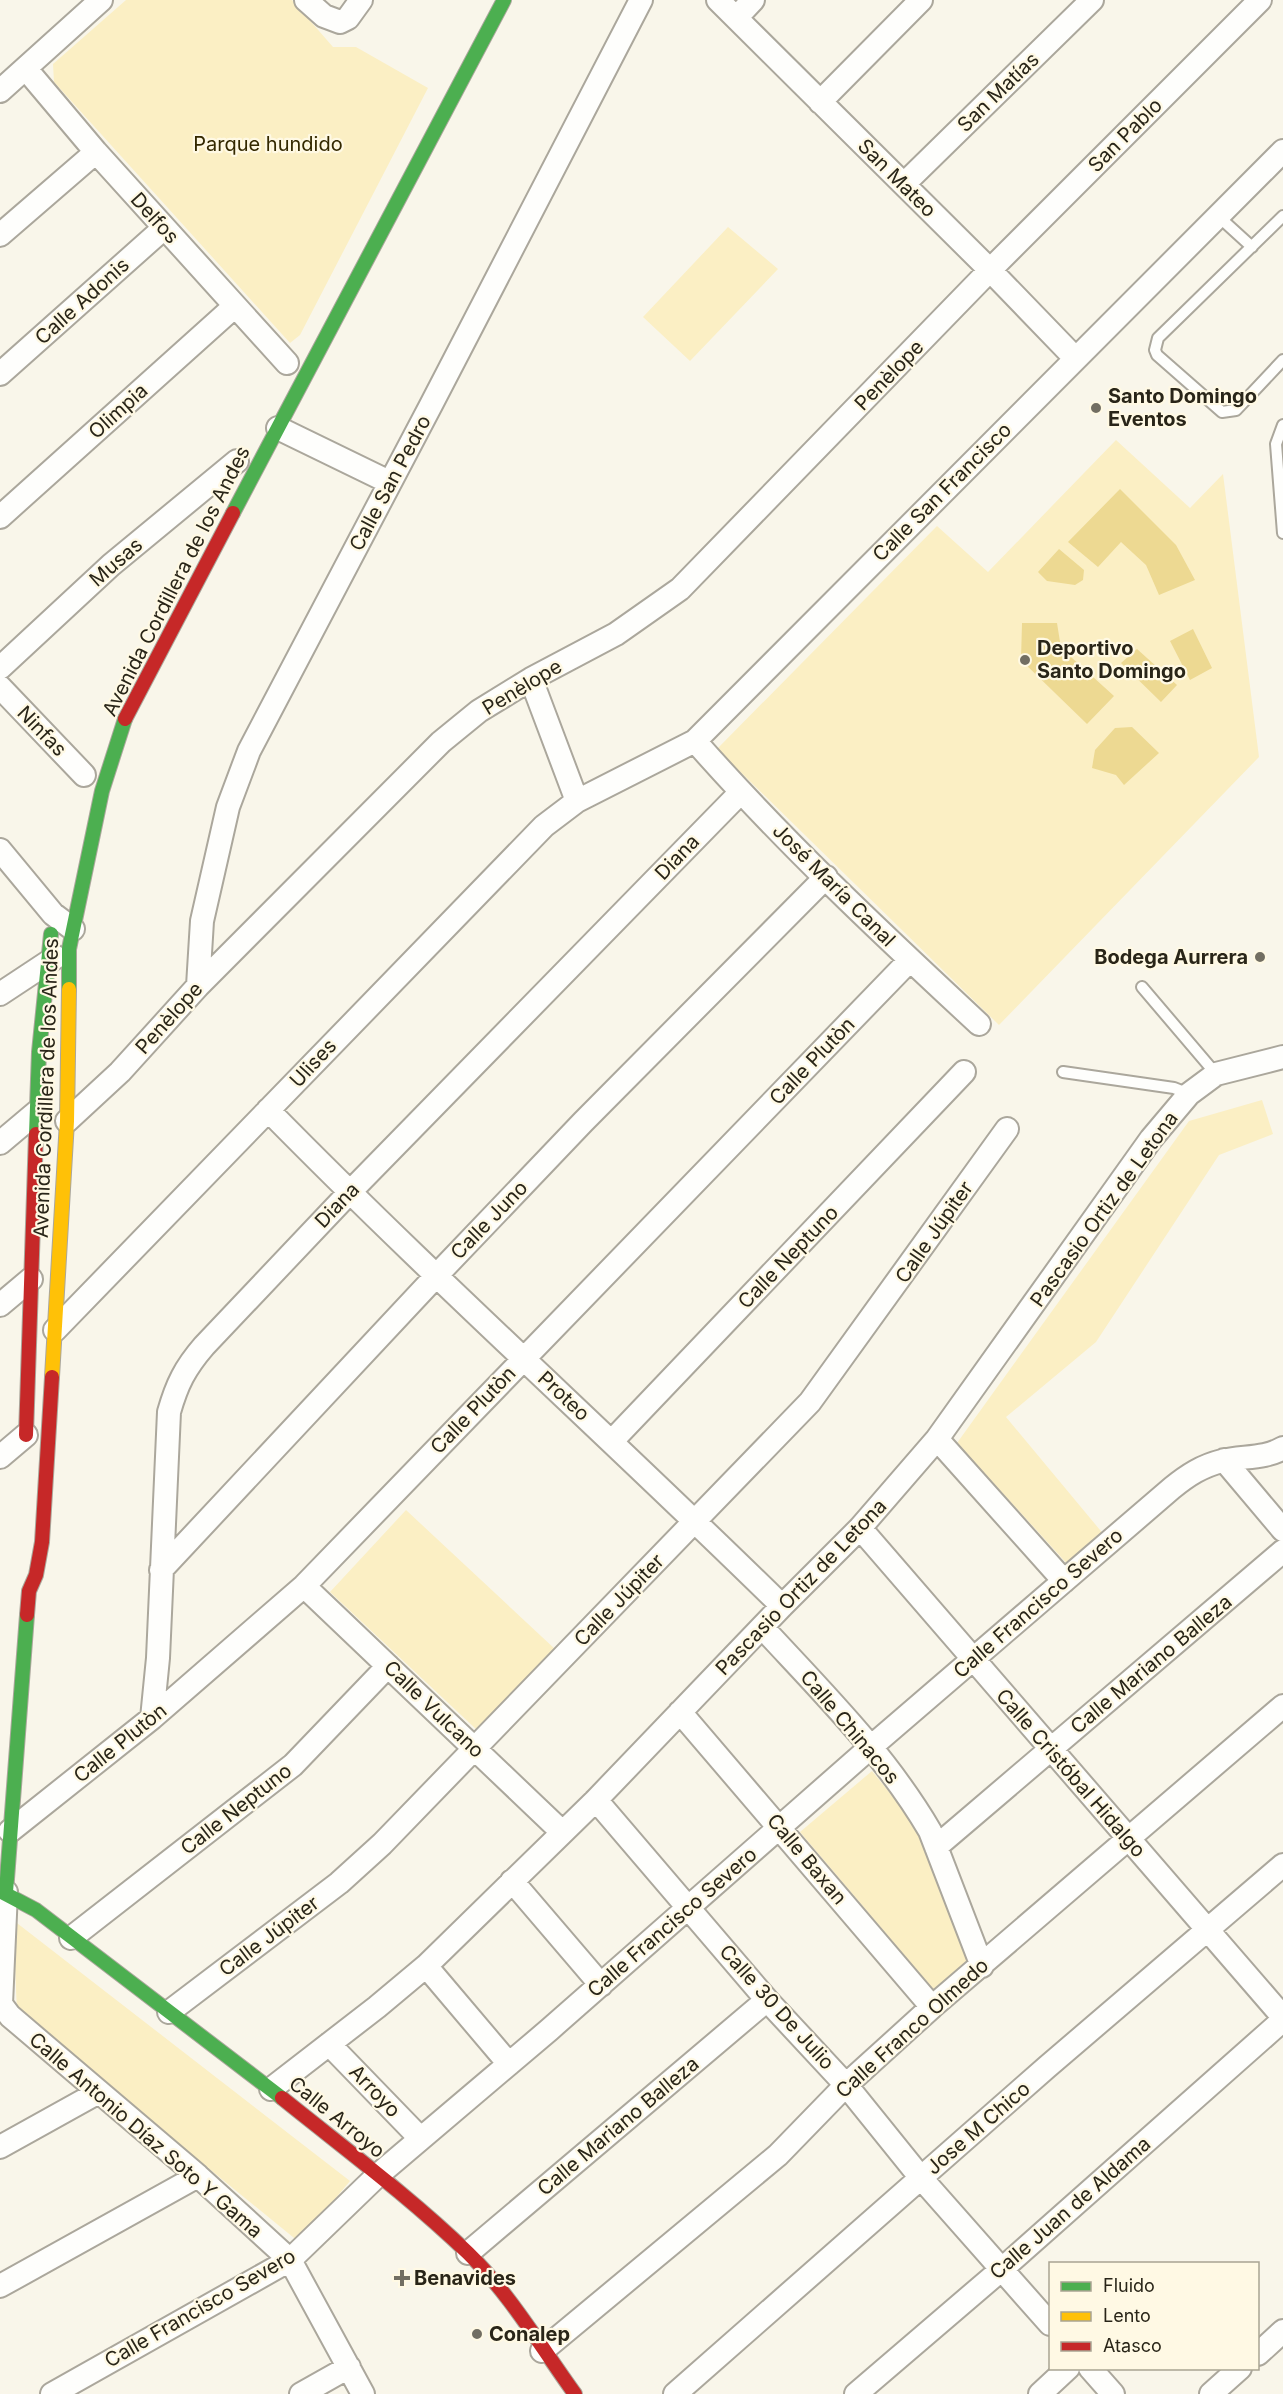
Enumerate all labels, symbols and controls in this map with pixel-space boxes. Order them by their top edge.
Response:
street label: San Matías [952,47,1044,137]
street label: San Pablo [1083,93,1167,177]
park label: Parque hundido [193,132,343,156]
street label: San Mateo [853,134,941,222]
street label: Delfos [126,188,184,248]
street label: Calle Adonis [30,253,134,349]
street label: Penèlope [850,335,928,415]
street label: Olimpia [84,378,152,444]
place label: Santo Domingo Eventos [1108,384,1257,431]
marker: Santo Domingo Eventos [1089,401,1103,415]
street label: Calle San Pedro [344,411,436,555]
street label: Calle San Francisco [868,418,1016,566]
street label: Avenida Cordillera de los Andes [97,442,255,720]
street label: Musas [85,533,147,591]
place label: Deportivo Santo Domingo [1037,636,1186,683]
marker: Deportivo Santo Domingo [1018,653,1032,667]
street label: Penèlope [478,654,566,720]
street label: Ninfas [12,701,72,761]
street label: José María Canal [768,819,900,951]
street label: Diana [650,829,704,885]
street label: Avenida Cordillera de los Andes [29,938,63,1238]
place label: Bodega Aurrera [1094,945,1248,969]
marker: Bodega Aurrera [1253,950,1267,964]
street label: Penèlope [130,977,208,1059]
street label: Calle Plutòn [764,1012,860,1110]
street label: Ulises [285,1034,341,1092]
street label: Pascasio Ortiz de Letona [1025,1107,1183,1311]
street label: Calle Juno [446,1176,532,1264]
street label: Calle Júpiter [890,1176,978,1287]
street label: Diana [310,1177,364,1233]
street label: Calle Neptuno [733,1200,843,1314]
street label: Calle Plutòn [425,1361,521,1459]
street label: Proteo [533,1366,595,1426]
street label: Pascasio Ortiz de Letona [711,1494,891,1680]
street label: Calle Francisco Severo [949,1523,1127,1683]
street label: Calle Júpiter [569,1549,669,1651]
street label: Calle Mariano Balleza [1065,1590,1237,1738]
street label: Calle Vulcano [379,1655,489,1763]
street label: Calle Chinacos [795,1665,905,1789]
street label: Calle Cristóbal Hidalgo [991,1684,1151,1862]
street label: Calle Plutòn [69,1698,171,1788]
street label: Calle Neptuno [176,1758,296,1860]
street label: Calle Baxan [762,1809,852,1909]
street label: Calle Francisco Severo [583,1842,761,2002]
street label: Calle Júpiter [214,1890,324,1981]
street label: Calle 30 De Julio [715,1939,839,2075]
street label: Calle Franco Olmedo [831,1953,993,2103]
street label: Calle Antonio Díaz Soto Y Gama [24,2027,268,2243]
street label: Calle Mariano Balleza [532,2052,704,2200]
street label: Arroyo [344,2060,406,2122]
street label: Calle Arroyo [284,2071,390,2163]
street label: Jose M Chico [921,2076,1035,2180]
street label: Calle Juan de Aldama [985,2132,1155,2284]
street label: Calle Francisco Severo [100,2244,300,2372]
legend [1049,2262,1259,2370]
place label: Benavides [414,2266,516,2290]
marker: Benavides [395,2271,409,2285]
text: Fluido [1103,2275,1155,2296]
text: Lento [1103,2305,1151,2326]
place label: Conalep [489,2322,570,2346]
marker: Conalep [470,2327,484,2341]
text: Atasco [1103,2335,1162,2356]

